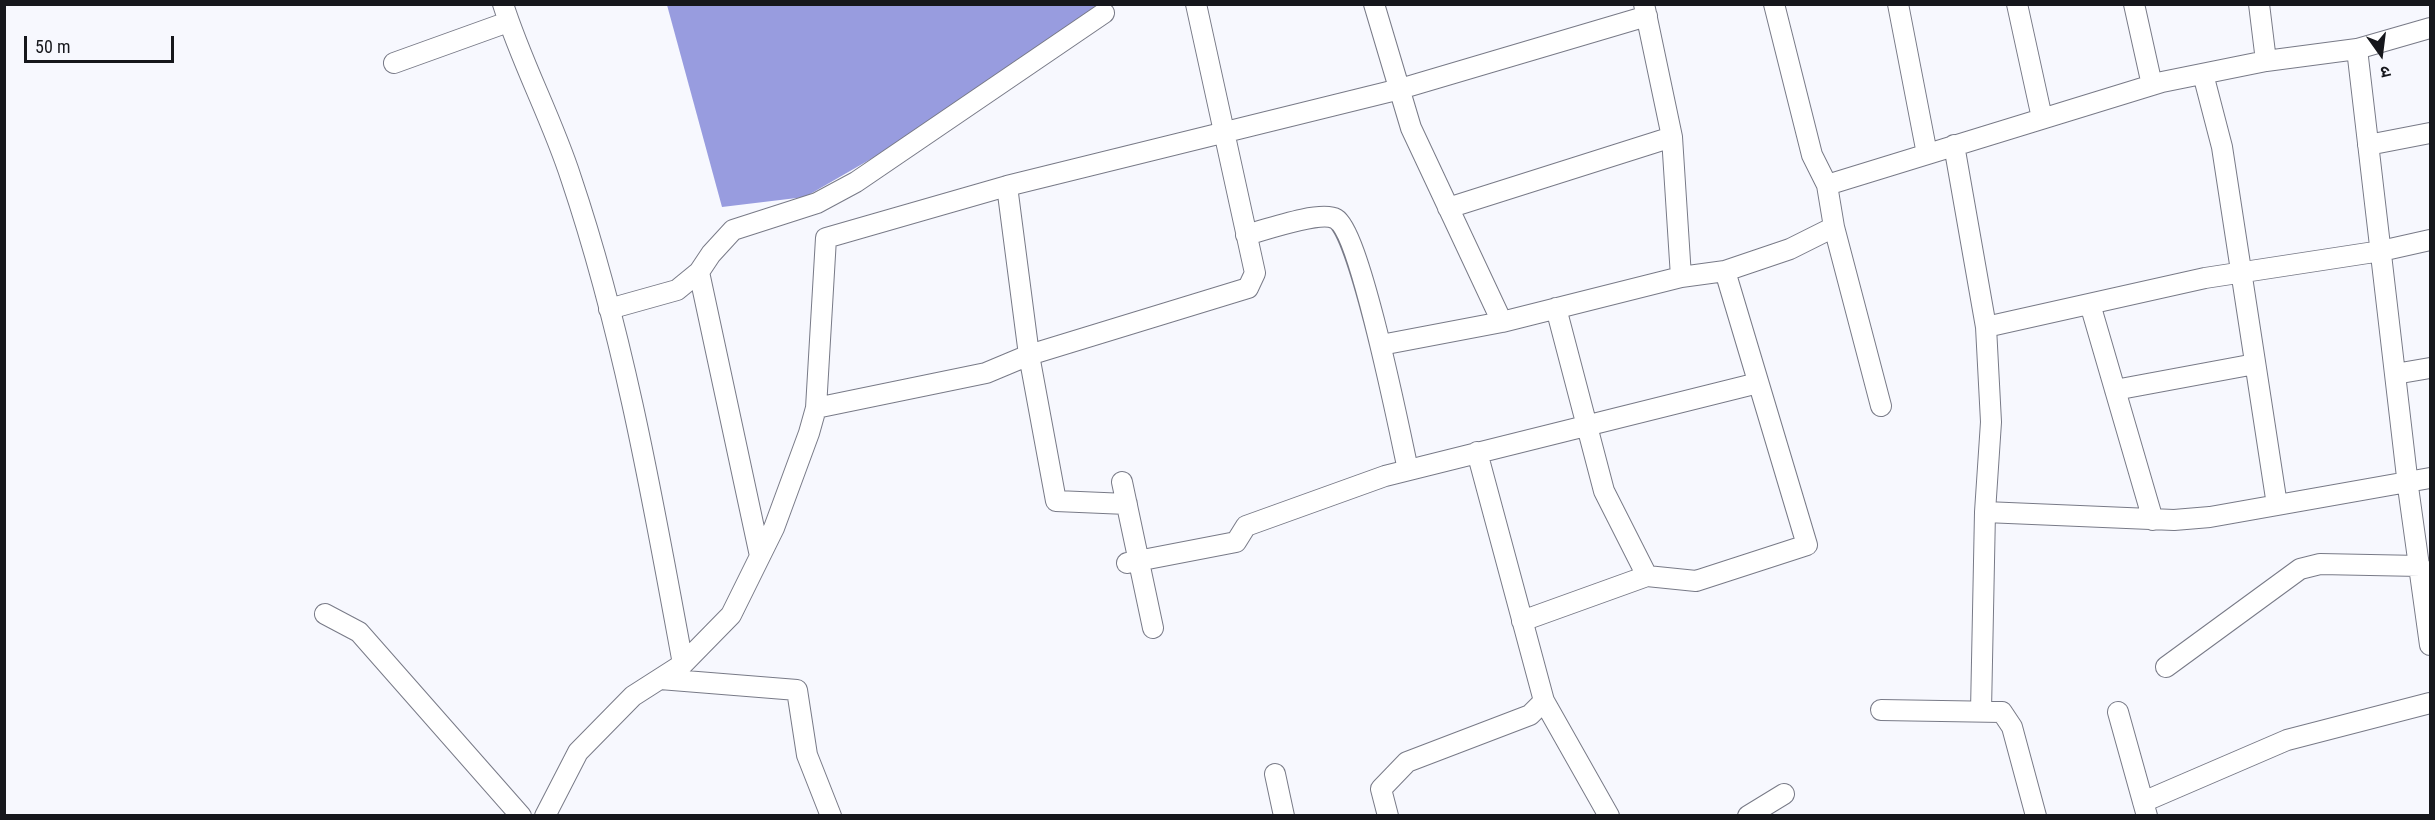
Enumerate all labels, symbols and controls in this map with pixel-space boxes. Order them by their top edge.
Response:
scale bar [27,24,177,62]
north arrow [2351,24,2411,84]
text: 50 m [35,36,70,57]
text: उ [2379,62,2392,82]

